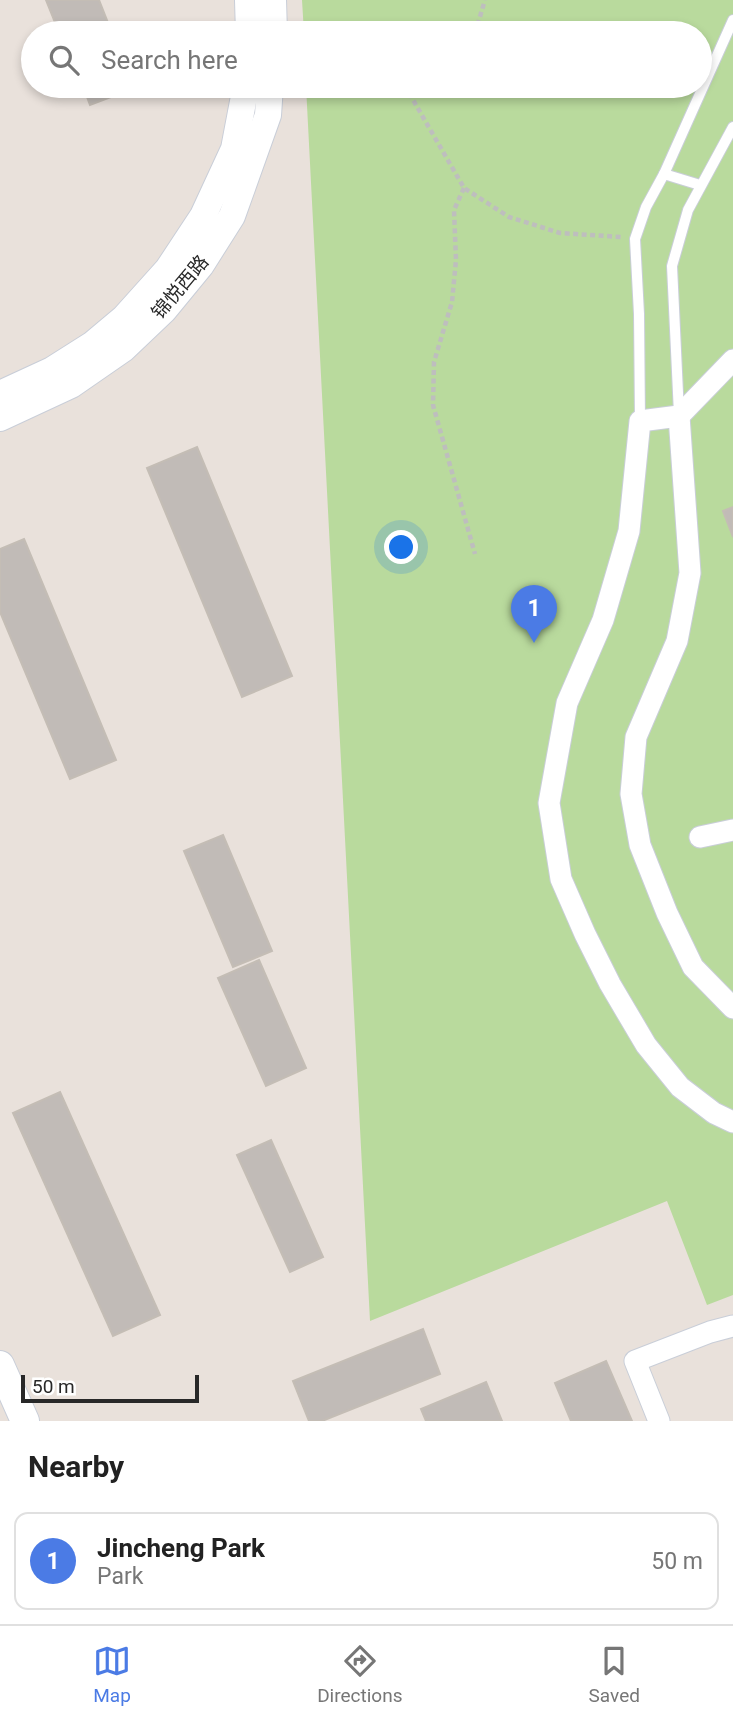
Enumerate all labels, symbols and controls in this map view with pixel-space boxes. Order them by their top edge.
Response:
search box [21,21,712,98]
icon: search [45,41,83,79]
text: Search here [101,45,238,75]
street label: 锦悦西路 [147,250,213,324]
your location [384,530,418,564]
pin: 1 [511,585,557,643]
scale bar [21,1372,200,1404]
text: 50 m [32,1375,75,1398]
text: Nearby [28,1449,124,1484]
text: Jincheng Park [97,1533,265,1563]
text: 1 [46,1548,60,1575]
text: 50 m [651,1548,703,1575]
text: Park [97,1563,143,1590]
tab: Map [93,1642,131,1707]
tab: Directions [317,1642,402,1707]
tab: Saved [589,1642,640,1707]

